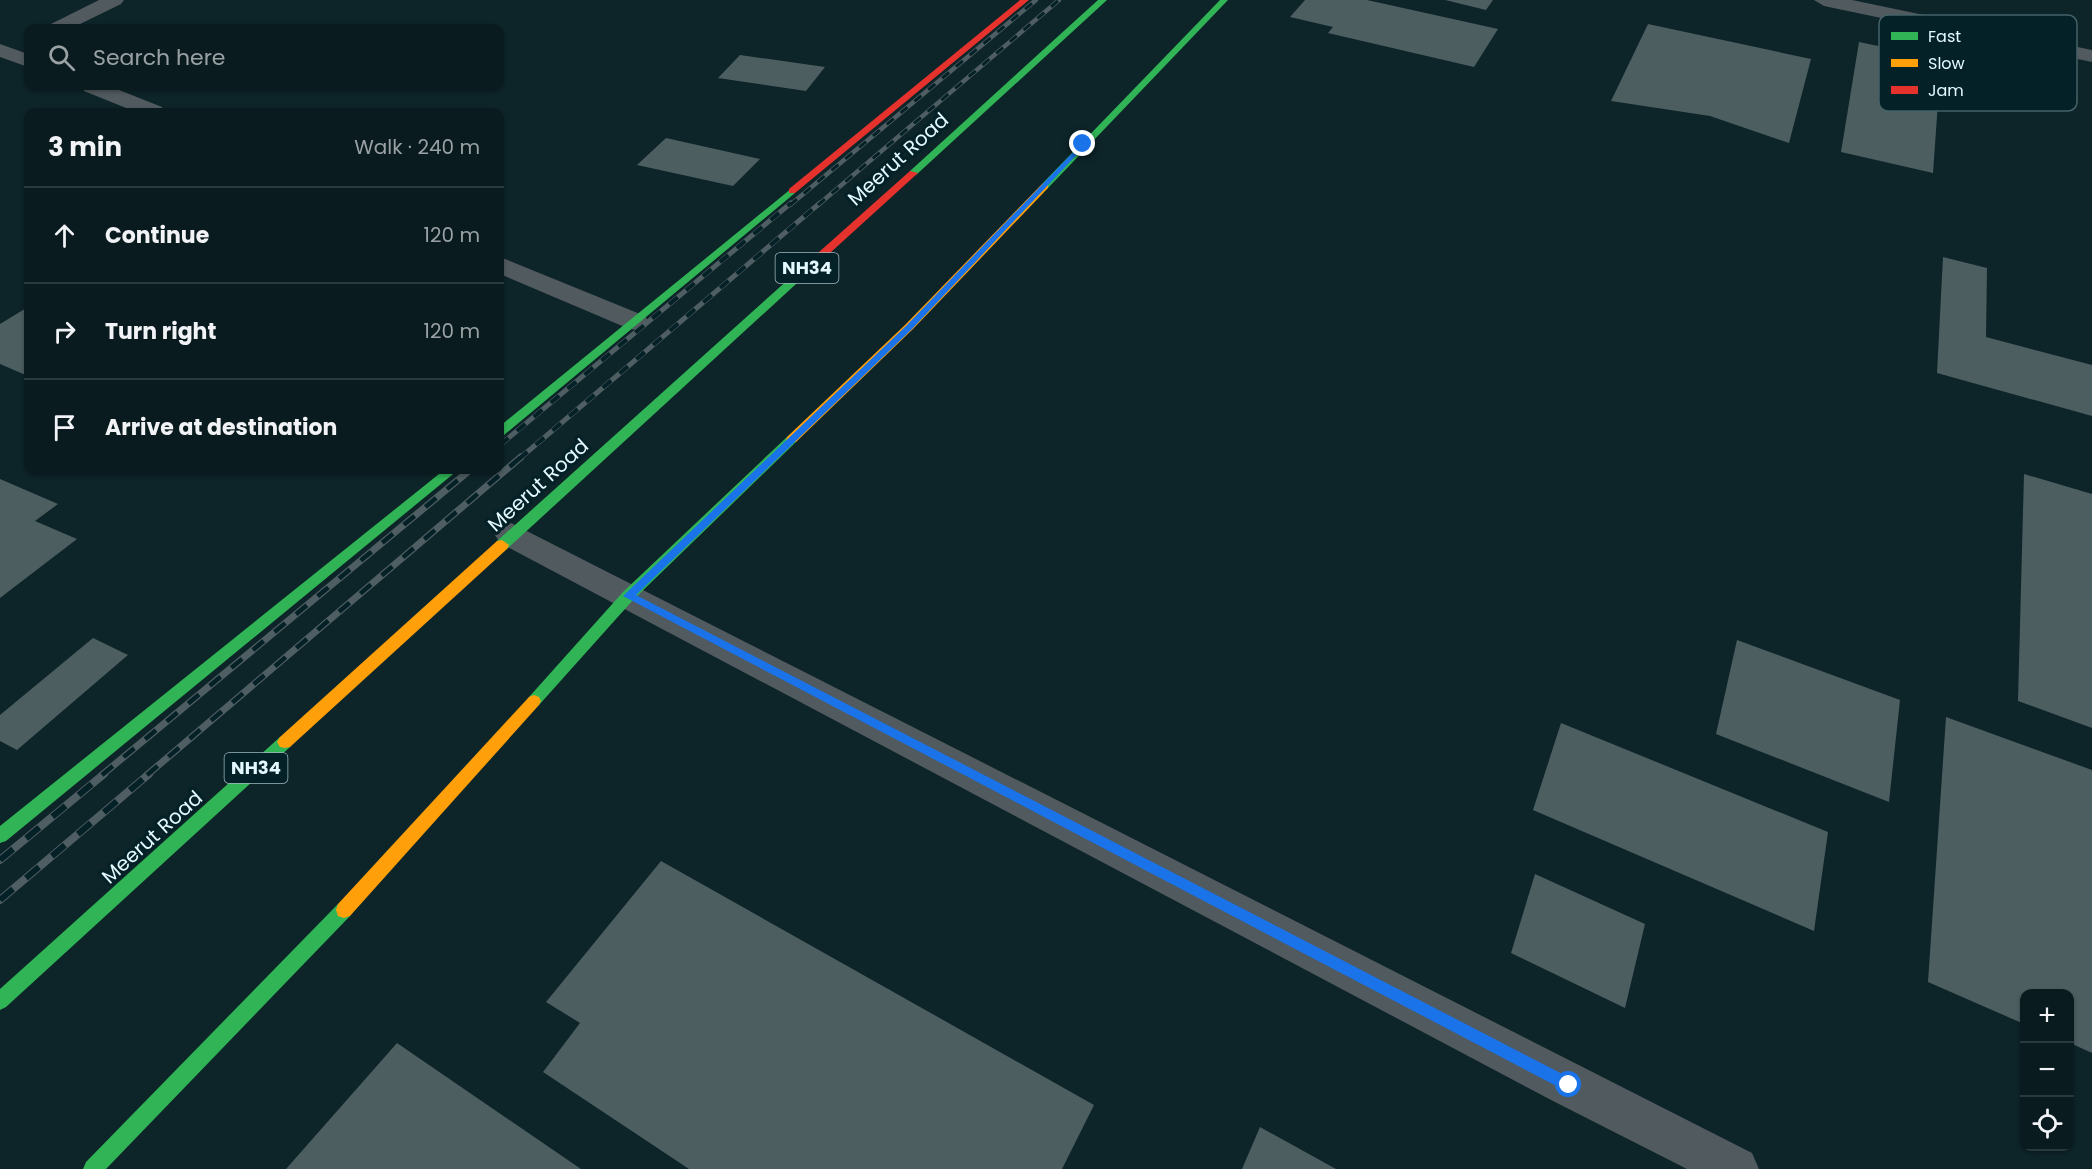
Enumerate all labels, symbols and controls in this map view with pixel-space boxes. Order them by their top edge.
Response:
legend [1879,15,2077,111]
search box [24,24,504,90]
text: Fast [1928,25,1961,48]
icon: search [45,41,78,74]
text: Search here [93,42,226,73]
text: Slow [1928,52,1965,75]
text: Jam [1928,79,1964,102]
street label: Meerut Road [841,106,955,212]
text: 3 min [48,129,122,165]
route end [1069,130,1095,156]
text: Walk · 240 m [354,133,480,161]
icon: ahead [48,219,81,252]
text: Continue [105,220,209,251]
text: 120 m [424,221,480,249]
road number: NH34 [776,253,838,283]
icon: right [48,315,81,348]
text: Turn right [105,316,216,347]
text: 120 m [424,317,480,345]
icon: arrive [48,411,81,444]
text: Arrive at destination [105,412,337,443]
street label: Meerut Road [481,432,595,538]
road number: NH34 [224,753,288,783]
street label: Meerut Road [95,784,209,890]
map controls [2020,989,2074,1151]
button: + [2020,989,2074,1043]
button: − [2020,1043,2074,1097]
route start [1555,1071,1581,1097]
button: locate [2020,1097,2074,1151]

